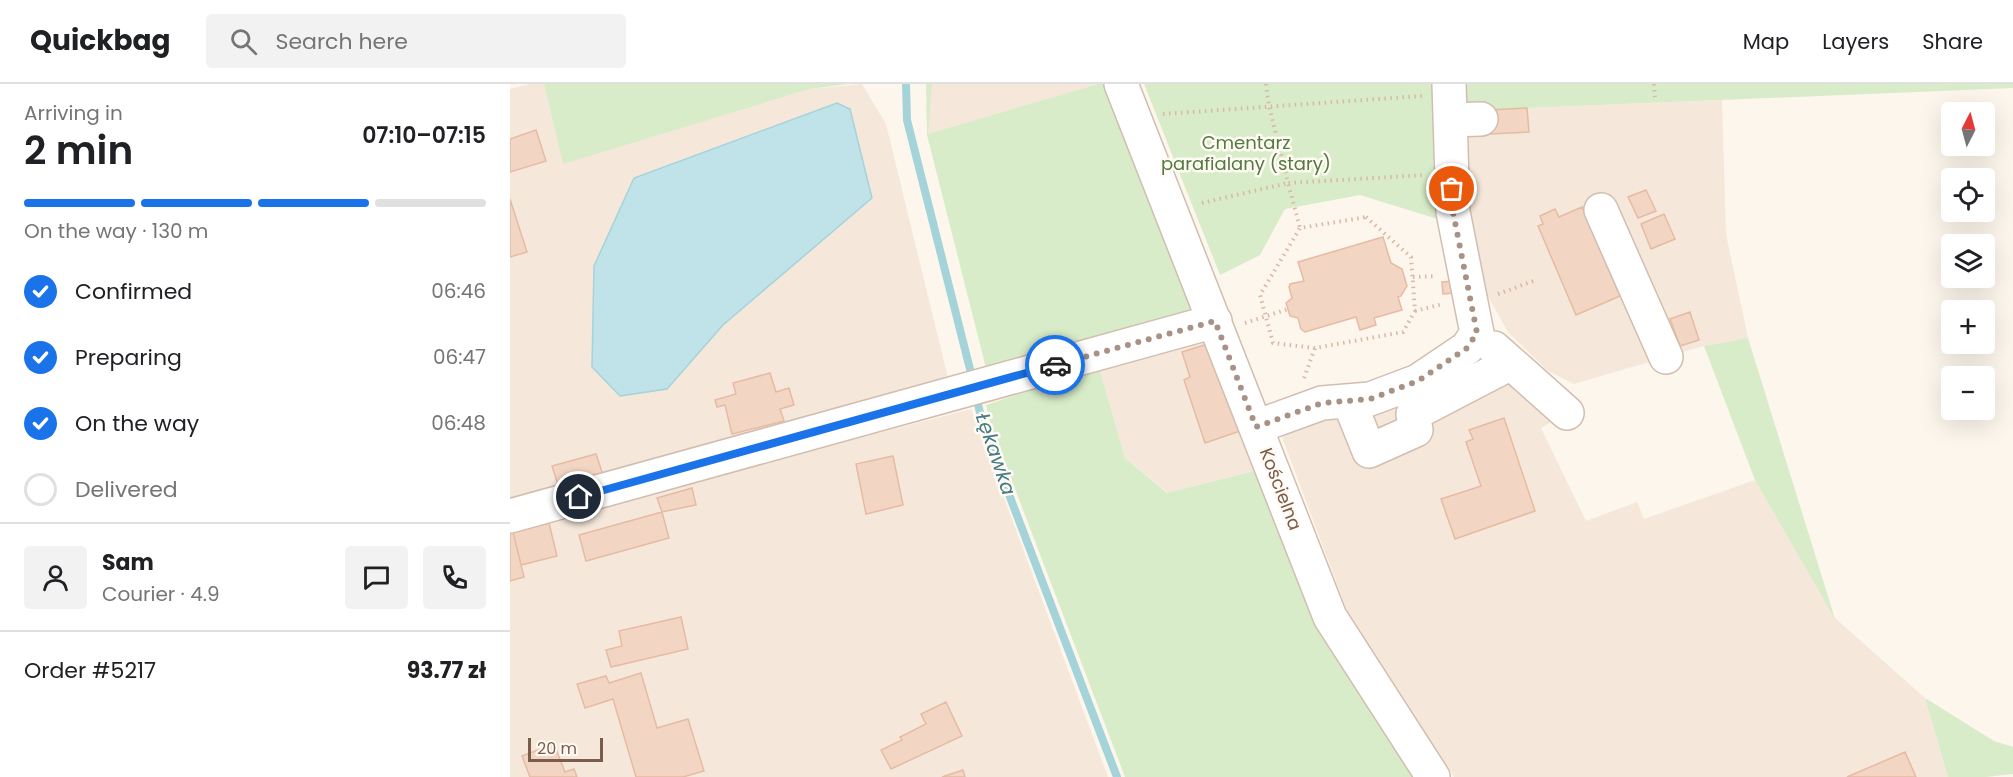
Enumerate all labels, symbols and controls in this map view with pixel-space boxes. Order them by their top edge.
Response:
search box [206,14,626,68]
text: Quickbag [30,21,170,60]
icon: search [227,25,260,58]
text: Search here [275,26,408,57]
text: Map [1743,27,1789,56]
text: Layers [1822,27,1889,56]
text: Share [1922,27,1983,56]
text: Arriving in [24,99,123,127]
north arrow [1941,102,1995,156]
map controls [1941,102,1995,420]
text: 07:10–07:15 [362,120,486,151]
text: 2 min [24,123,133,178]
park label: Cmentarz parafialany (stary) [1161,130,1331,176]
pin [1426,163,1477,214]
button: locate [1941,168,1995,222]
icon: bag [1435,172,1468,205]
text: On the way · 130 m [24,217,208,245]
button: layers [1941,234,1995,288]
icon: check [24,275,57,308]
text: Confirmed [75,276,192,307]
text: 06:46 [431,277,486,305]
button: + [1941,300,1995,354]
courier [1025,335,1085,395]
icon: check [24,341,57,374]
text: Preparing [75,342,182,373]
text: 06:47 [433,343,486,371]
icon: car [1039,349,1072,382]
button: − [1941,366,1995,420]
icon: check [24,407,57,440]
text: On the way [75,408,199,439]
text: 06:48 [431,409,486,437]
water label: Łękawka [969,409,1023,499]
street label: Kościelna [1254,444,1308,534]
pin [553,471,604,522]
text: Delivered [75,474,178,505]
icon: home [562,480,595,513]
button: person [24,546,87,609]
button: chat [345,546,408,609]
button: phone [423,546,486,609]
text: Sam [102,547,154,578]
text: Courier · 4.9 [102,580,220,608]
text: Order #5217 [24,655,156,686]
text: 93.77 zł [407,655,486,686]
scale bar [528,735,603,762]
text: 20 m [537,737,577,760]

